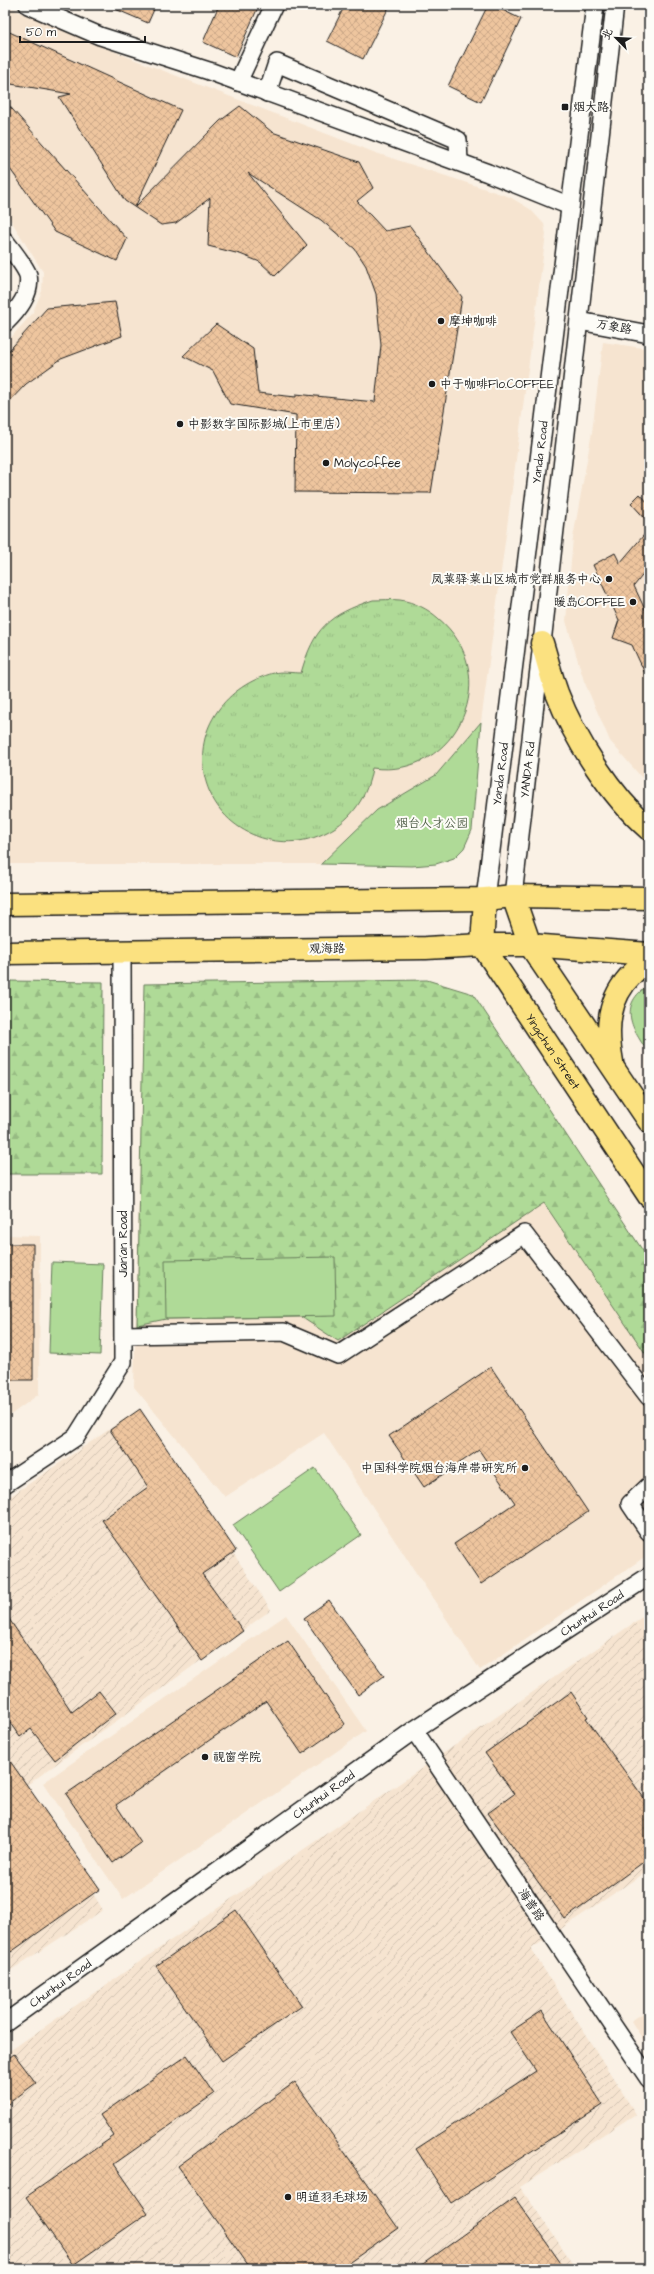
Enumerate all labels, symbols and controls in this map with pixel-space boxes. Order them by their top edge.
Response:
scale bar [20,18,145,44]
north arrow [596,18,636,58]
text: 50 m [26,24,57,41]
text: 北 [598,26,616,42]
place label: 烟大路 [573,99,609,116]
marker: 烟大路 [560,102,570,112]
place label: 摩坤咖啡 [449,313,497,330]
marker: 摩坤咖啡 [436,316,446,326]
street label: 万象路 [595,316,633,338]
place label: 中于咖啡Flo.COFFEE [440,376,554,393]
marker: 中于咖啡Flo.COFFEE [427,379,437,389]
place label: 中影数字国际影城(上市里店) [188,416,340,433]
marker: 中影数字国际影城(上市里店) [175,419,185,429]
street label: Yanda Road [528,420,552,485]
place label: Molycoffee [334,455,401,473]
marker: Molycoffee [321,458,331,468]
place label: 凤莱驿·莱山区城市党群服务中心 [431,571,601,588]
marker: 凤莱驿·莱山区城市党群服务中心 [604,574,614,584]
place label: 暖岛COFFEE [554,594,625,611]
marker: 暖岛COFFEE [628,597,638,607]
street label: YANDA Rd [516,741,539,799]
street label: Yanda Road [488,742,513,806]
park label: 烟台人才公园 [396,815,468,832]
street label: 观海路 [309,940,345,958]
street label: Yingchun Street [521,1010,584,1093]
street label: Jian'an Road [115,1211,132,1277]
place label: 中国科学院烟台海岸带研究所 [361,1460,518,1477]
marker: 中国科学院烟台海岸带研究所 [520,1463,530,1473]
street label: Chunhui Road [557,1586,627,1640]
place label: 视窗学院 [213,1749,261,1766]
marker: 视窗学院 [200,1752,210,1762]
street label: Chunhui Road [289,1767,358,1823]
street label: 海普路 [514,1885,548,1925]
street label: Chunhui Road [26,1955,95,2012]
place label: 明道羽毛球场 [296,2189,368,2206]
marker: 明道羽毛球场 [283,2192,293,2202]

